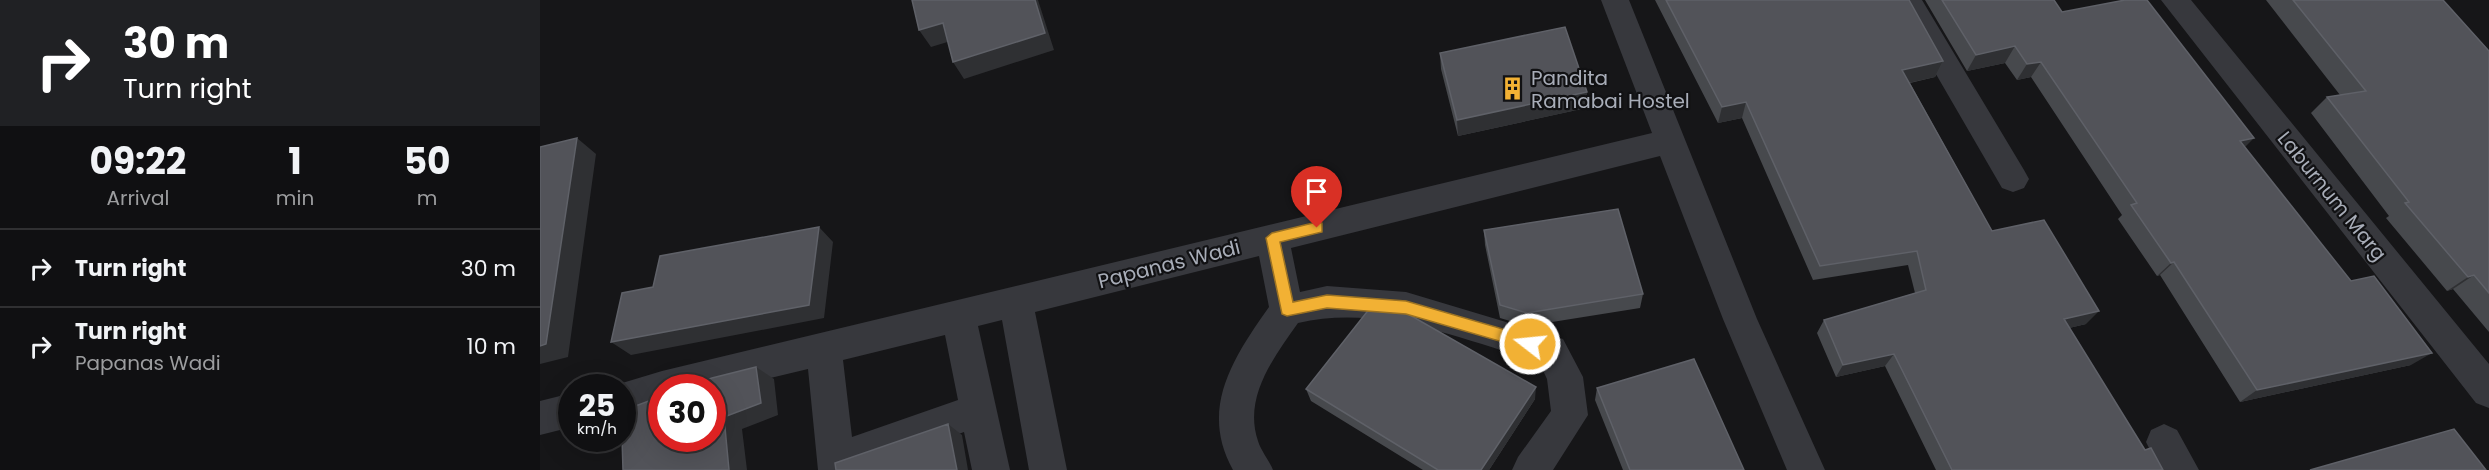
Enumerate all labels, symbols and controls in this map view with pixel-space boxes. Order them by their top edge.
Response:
text: 30 m [123,14,229,73]
icon: right [24,24,102,102]
place label: Pandita Ramabai Hostel [1531,64,1690,115]
text: Turn right [123,70,252,107]
building icon: Pandita Ramabai Hostel [1500,76,1526,102]
street label: Laburnum Marg [2271,125,2393,267]
text: 09:22 [89,136,186,187]
text: 1 [288,136,302,187]
text: 50 [404,136,451,187]
pin [1291,166,1342,228]
icon: arrive [1300,175,1333,208]
text: Arrival [106,184,169,212]
text: min [276,184,314,212]
text: m [417,184,437,212]
street label: Papanas Wadi [1095,233,1243,295]
icon: right [24,252,57,285]
text: Turn right [75,253,186,284]
text: 30 m [461,253,516,284]
position arrow [1498,312,1562,376]
text: Turn right [75,316,186,347]
icon: right [24,330,57,363]
text: 10 m [467,331,516,362]
text: Papanas Wadi [75,349,221,377]
speed limit sign: 30 [648,374,726,452]
text: 25 [579,384,615,427]
text: km/h [577,418,617,439]

